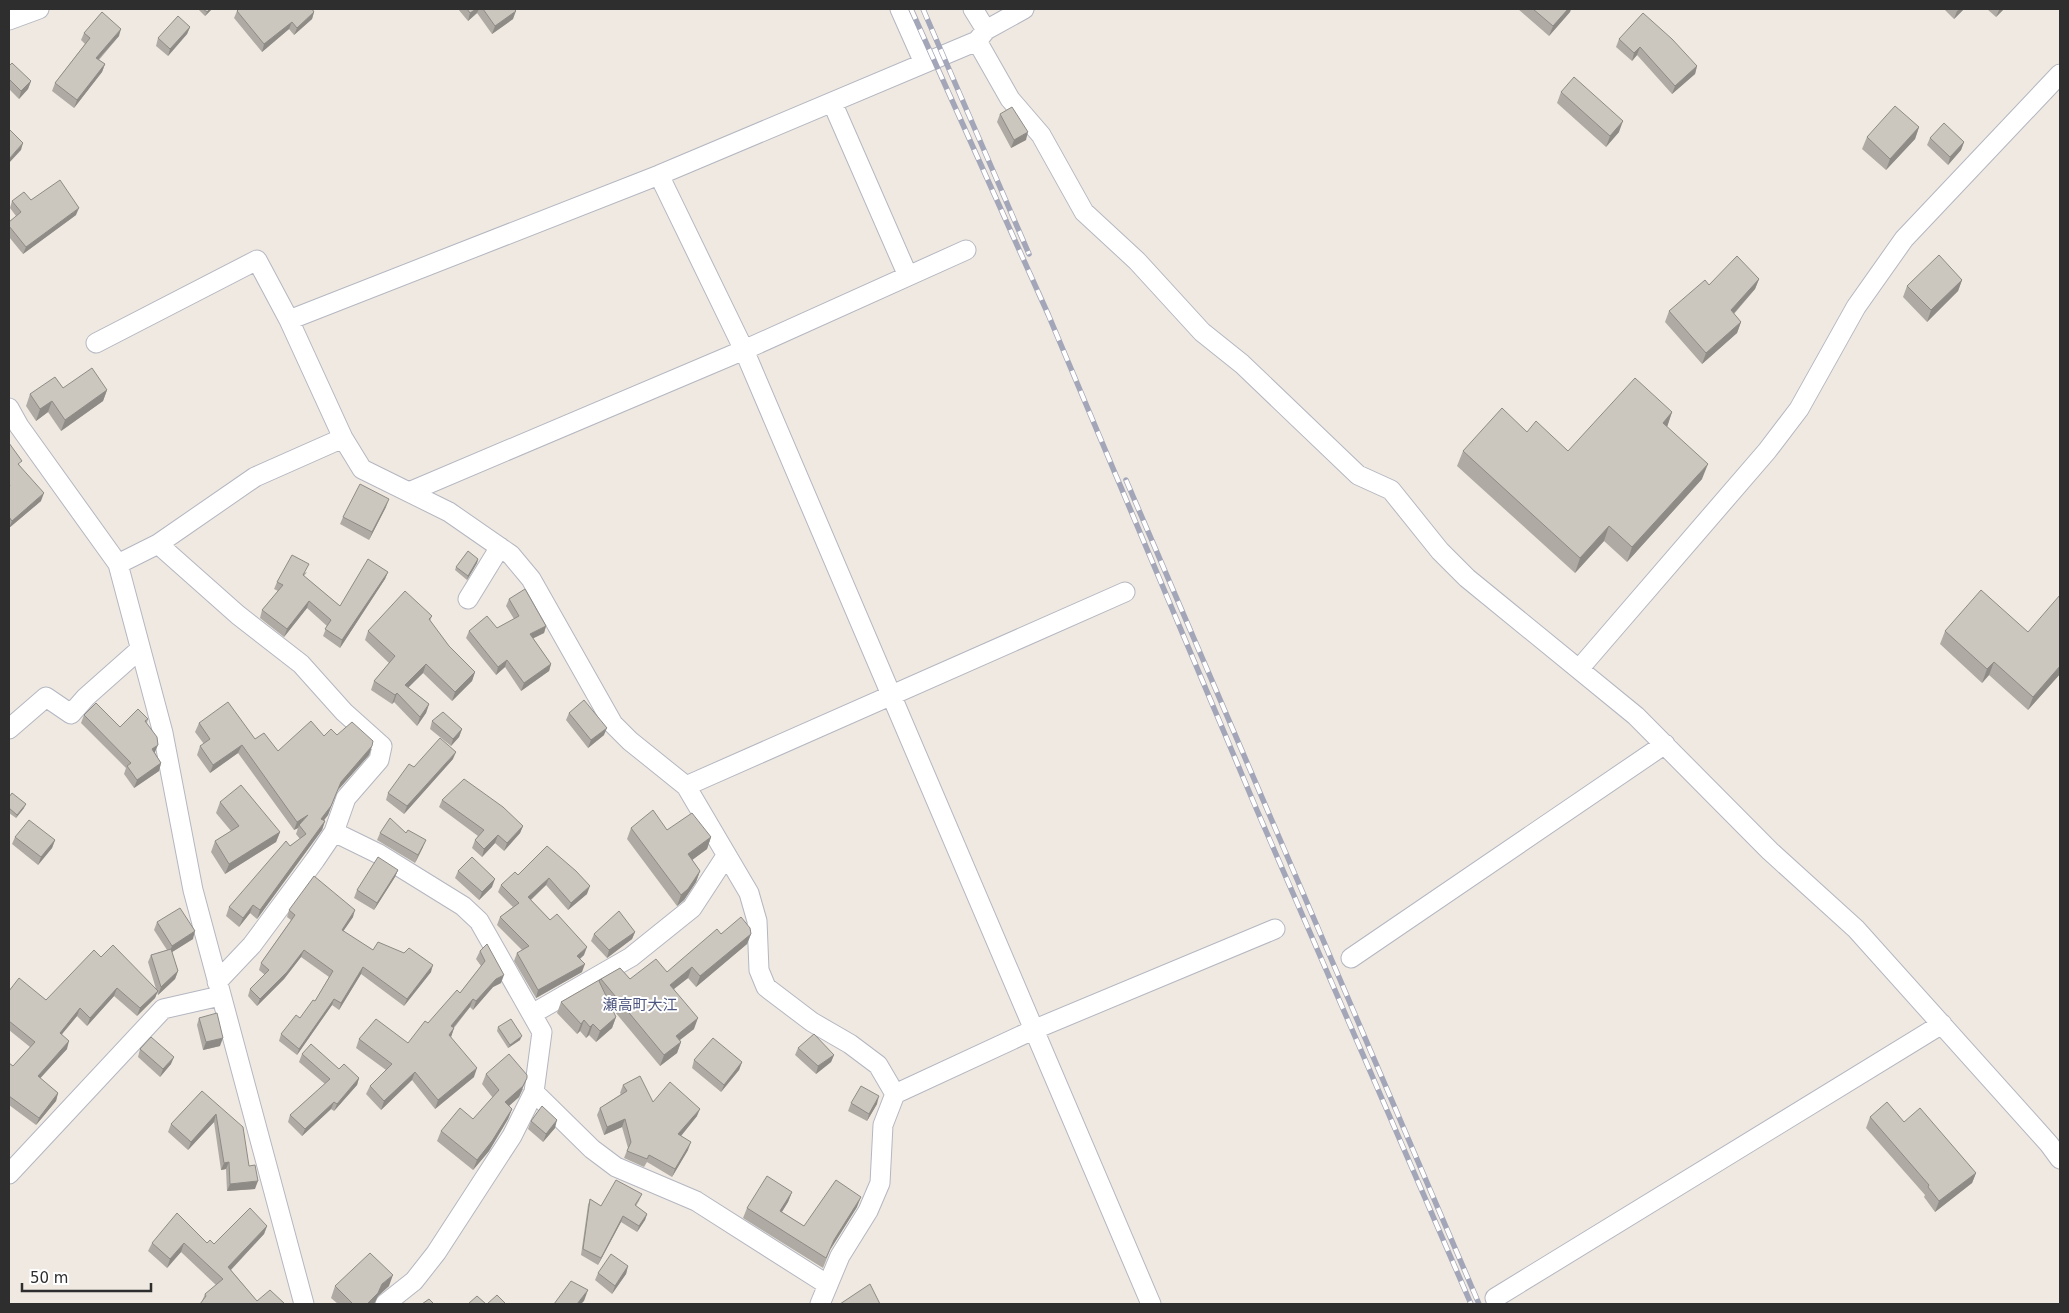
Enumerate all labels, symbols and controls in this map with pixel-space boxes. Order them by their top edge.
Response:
district label: 瀬高町大江 [602,996,678,1014]
scale bar [22,1260,151,1292]
text: 50 m [30,1269,68,1287]

